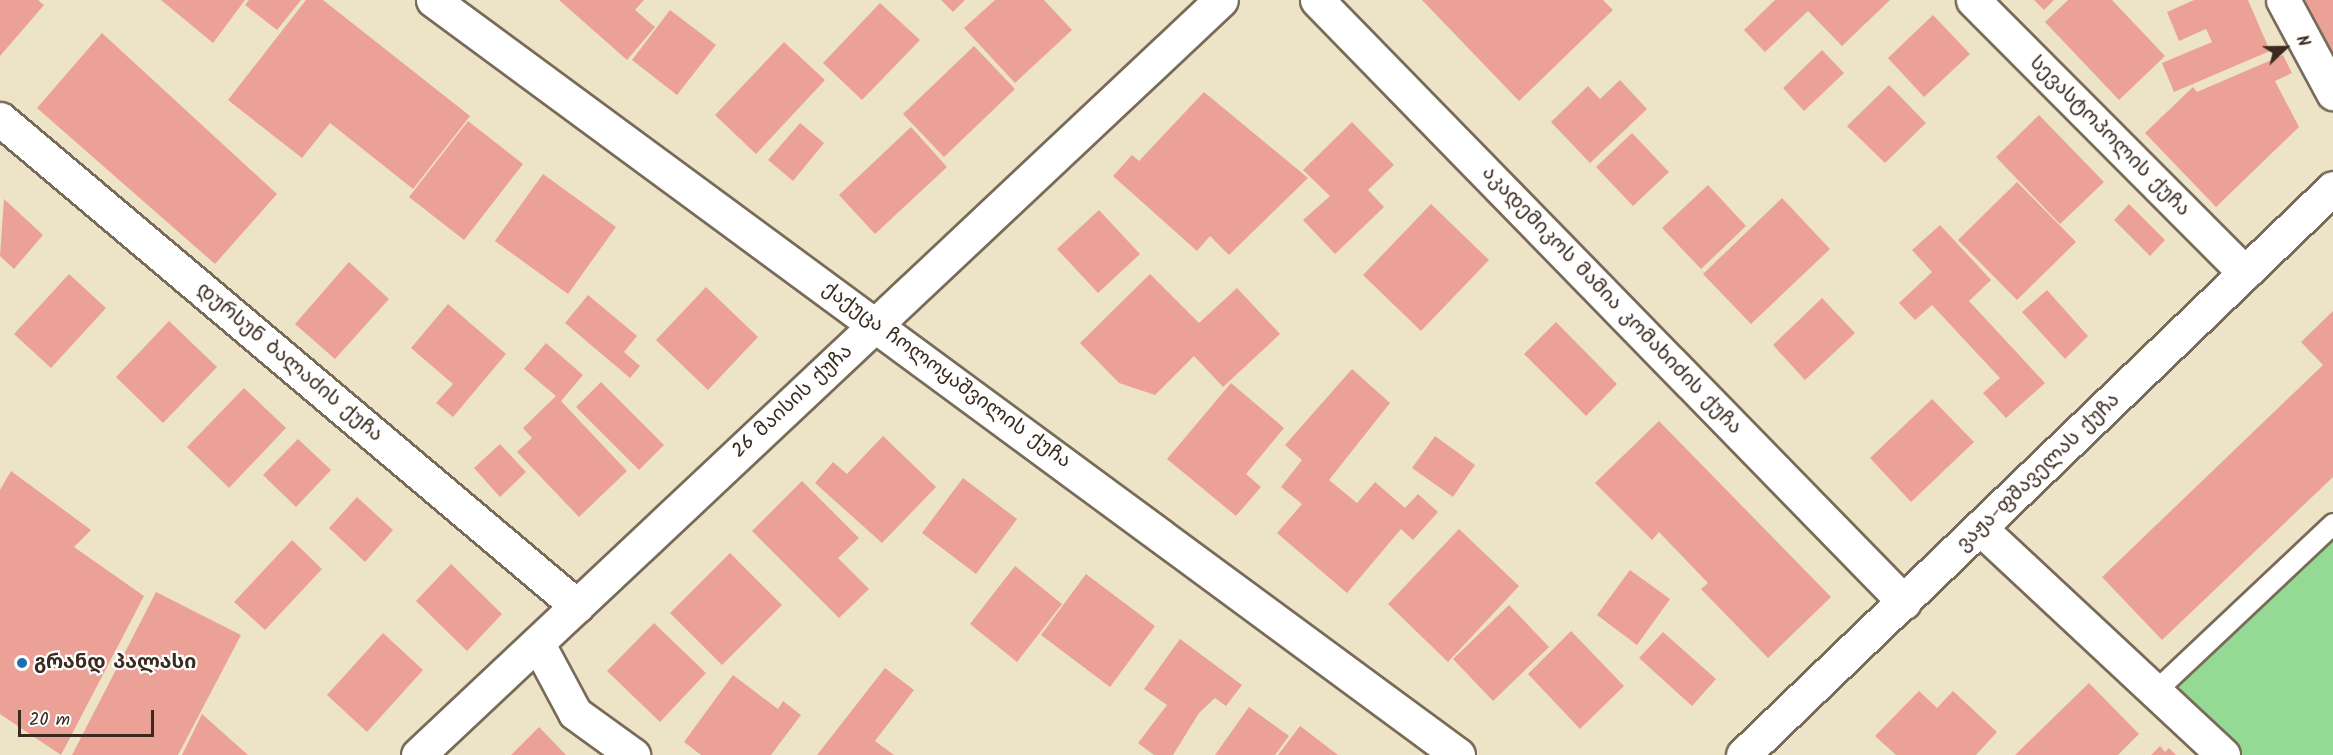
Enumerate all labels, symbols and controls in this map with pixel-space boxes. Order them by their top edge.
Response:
north arrow [2255,18,2315,78]
text: N [2289,32,2316,50]
street label: სევასტოპოლის ქუჩა [2024,52,2194,222]
street label: აკადემიკოს მამია კომახიძის ქუჩა [1476,162,1746,440]
street label: დურსუნ ბალაძის ქუჩა [191,278,387,448]
street label: ქაქუცა ჩოლოყაშვილის ქუჩა [817,278,1075,474]
street label: 26 მაისის ქუჩა [728,340,858,464]
street label: ვაჟა-ფშაველას ქუჩა [1952,389,2126,557]
place label: გრანდ პალასი [34,651,196,675]
marker: გრანდ პალასი [15,656,29,670]
scale bar [21,698,158,736]
text: 20 m [29,706,70,735]

